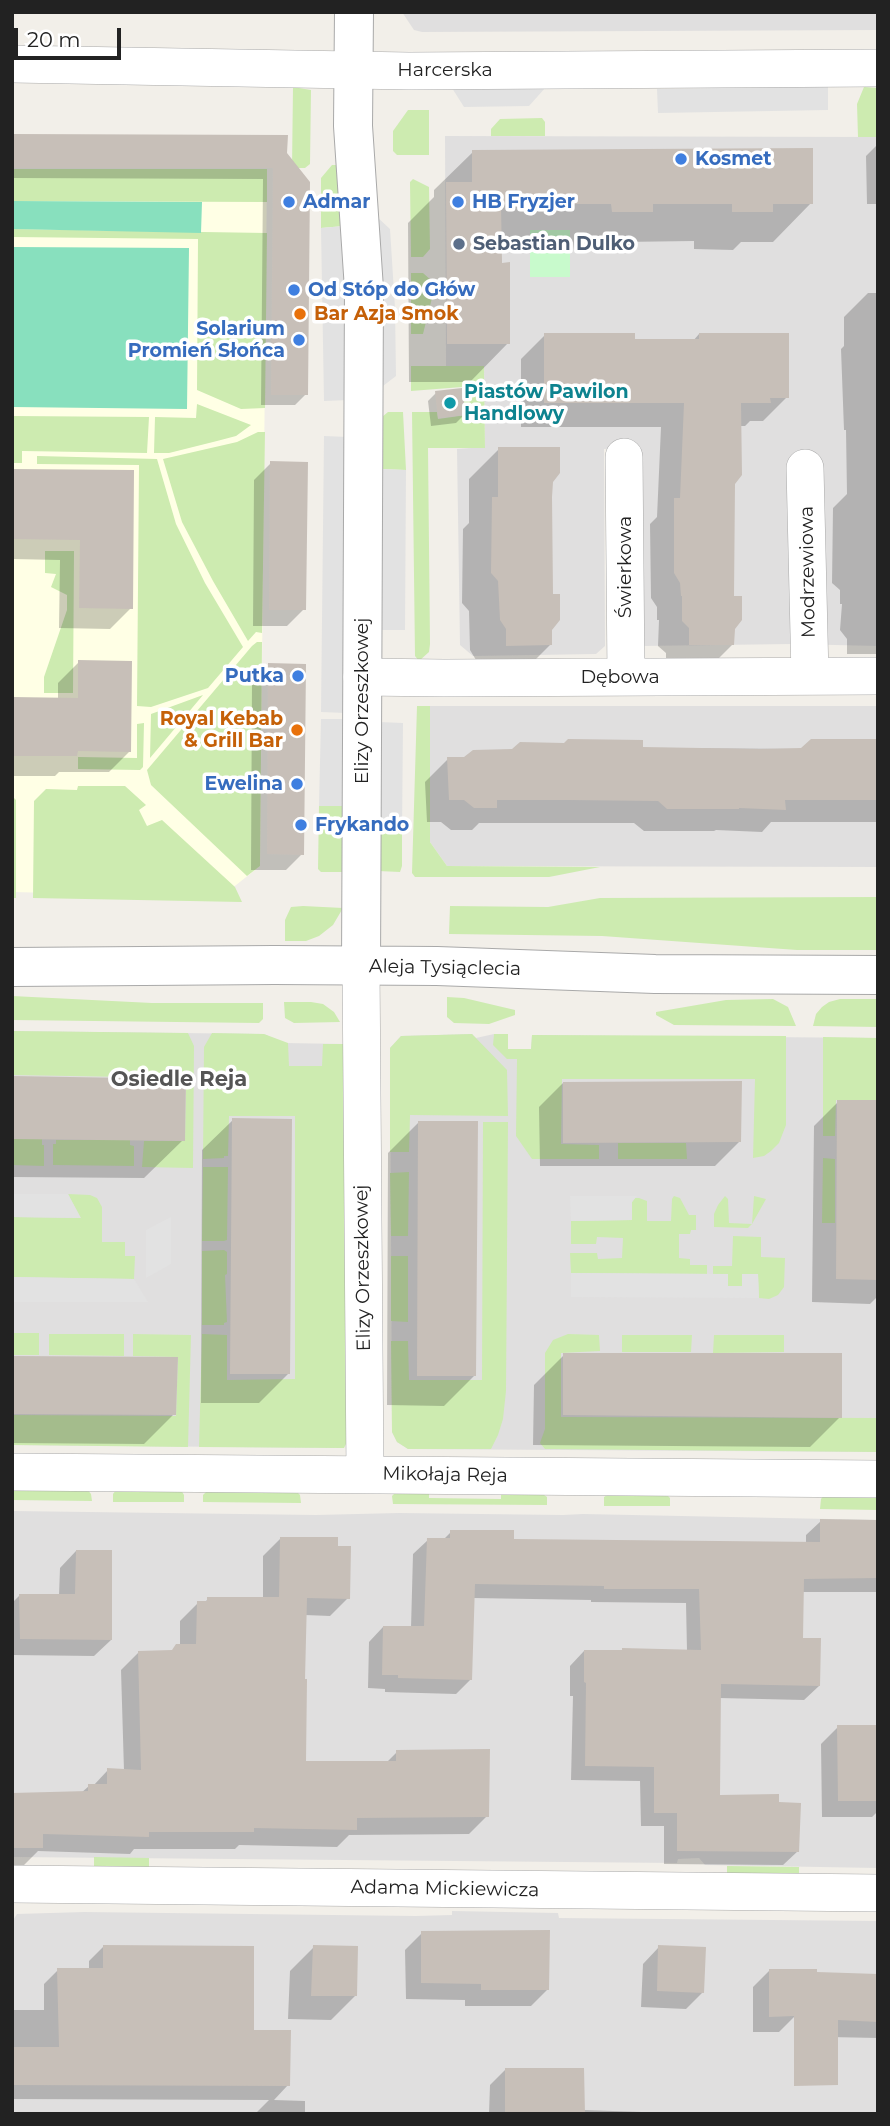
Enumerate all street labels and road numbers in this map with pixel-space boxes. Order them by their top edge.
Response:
street label: Harcerska [397,59,493,81]
street label: Modrzewiowa [795,506,821,638]
street label: Świerkowa [614,516,636,618]
street label: Elizy Orzeszkowej [351,618,373,784]
street label: Dębowa [580,666,660,688]
street label: Aleja Tysiąclecia [369,955,521,981]
street label: Elizy Orzeszkowej [350,1184,376,1352]
street label: Mikołaja Reja [382,1463,508,1487]
street label: Adama Mickiewicza [350,1876,540,1902]

